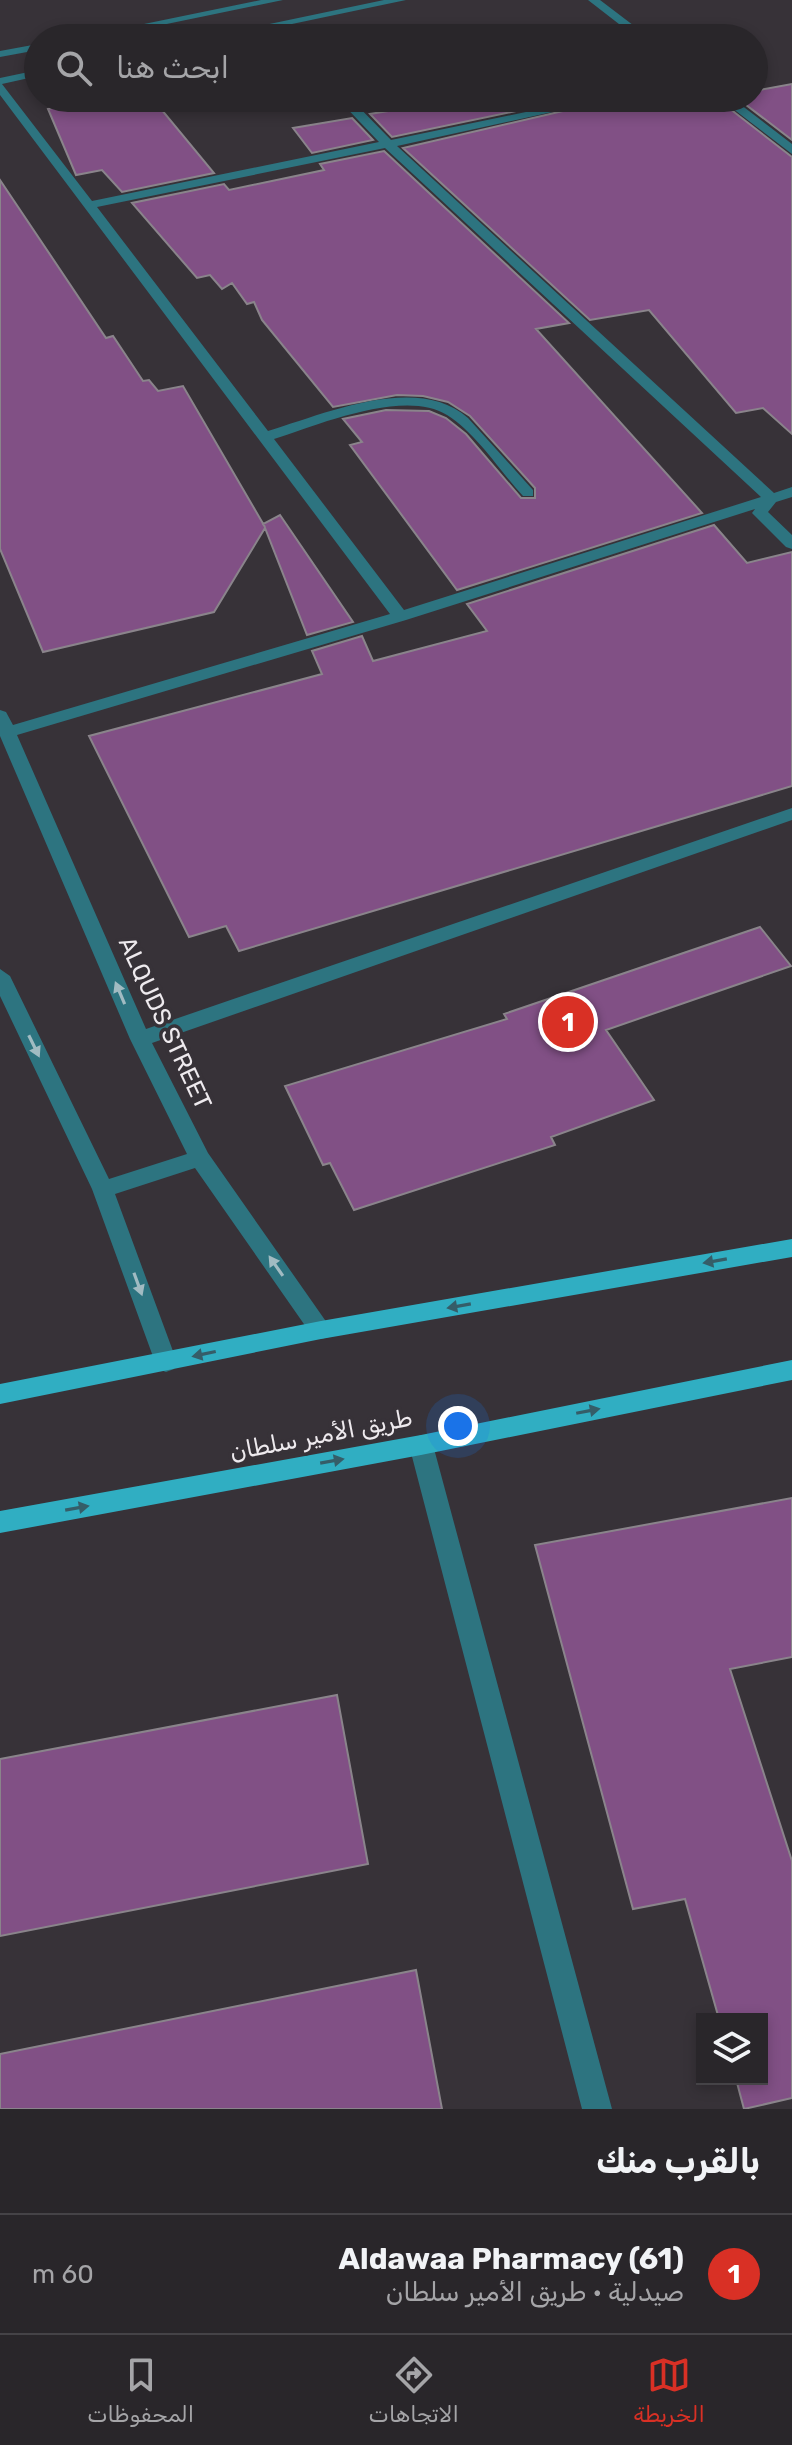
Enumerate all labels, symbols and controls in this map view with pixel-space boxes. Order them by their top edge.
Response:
search box [24,24,768,112]
icon: search [52,46,96,90]
text: ابحث هنا [116,50,229,86]
street label: ALQUDS STREET [113,932,217,1114]
one-way arrow [114,981,127,1004]
pin: 1 [542,992,594,1052]
one-way arrow [27,1034,41,1057]
one-way arrow [702,1255,727,1268]
one-way arrow [269,1256,284,1277]
one-way arrow [132,1272,145,1296]
one-way arrow [446,1300,471,1312]
one-way arrow [191,1348,216,1361]
street label: طريق الأمير سلطان [227,1404,415,1466]
one-way arrow [575,1404,600,1417]
your location [438,1406,478,1446]
one-way arrow [320,1454,345,1467]
one-way arrow [64,1502,89,1514]
map controls [696,2013,768,2085]
button: layers [696,2013,768,2085]
text: بالقرب منك [596,2141,760,2182]
text: Aldawaa Pharmacy (61) [339,2241,684,2277]
text: 60 m [32,2259,94,2290]
text: 1 [728,2259,740,2290]
text: صيدلية · طريق الأمير سلطان [386,2277,684,2308]
tab: المحفوظات [87,2353,194,2428]
tab: الاتجاهات [369,2353,459,2428]
tab: الخريطة [633,2353,705,2428]

